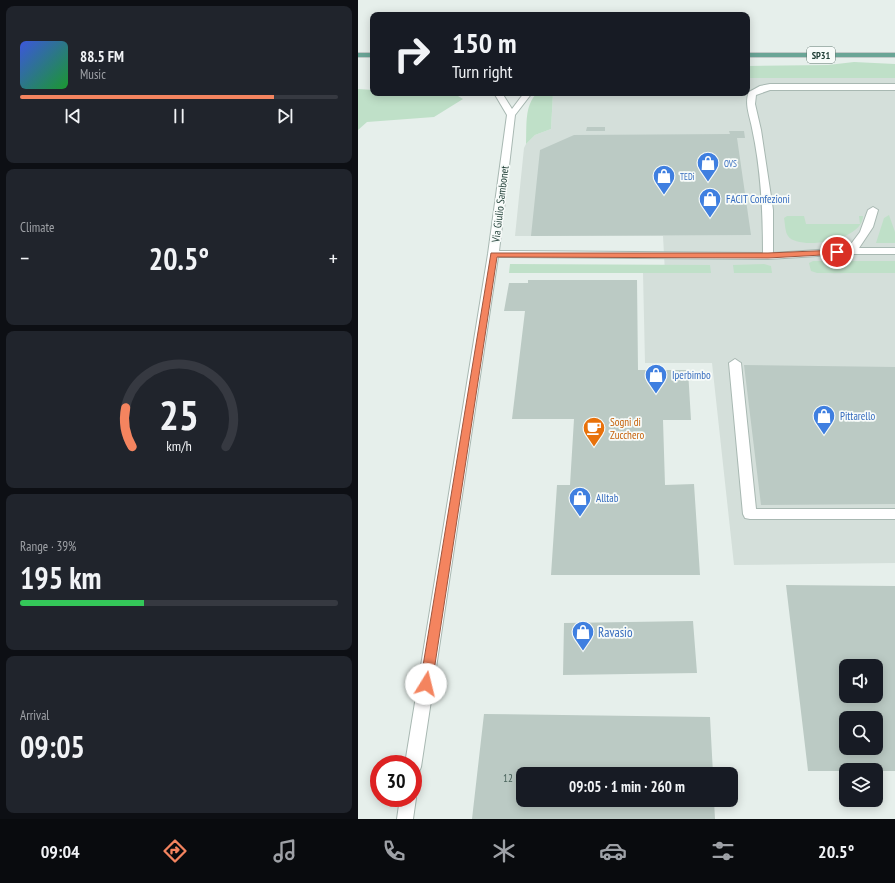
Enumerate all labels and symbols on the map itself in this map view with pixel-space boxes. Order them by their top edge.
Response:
road number: SP31 [807,47,835,63]
shop icon: OVS [695,150,721,183]
place label: OVS [724,158,737,169]
shop icon: TEDi [651,163,677,196]
street label: Via Giulio Sambonet [488,165,512,244]
place label: TEDi [680,171,695,182]
shop icon: FACIT Confezioni [697,186,723,219]
place label: FACIT Confezioni [726,192,790,206]
pin [820,235,854,269]
shop icon: Iperbimbo [643,362,669,395]
place label: Iperbimbo [672,368,711,382]
shop icon: Pittarello [811,403,837,436]
place label: Pittarello [840,409,875,423]
cafe icon: Sogni di Zucchero [581,415,607,448]
place label: Sogni di Zucchero [610,415,644,442]
shop icon: Alltab [567,485,593,518]
place label: Alltab [596,491,619,505]
shop icon: Ravasio [570,619,596,652]
place label: Ravasio [598,624,633,641]
position arrow [405,663,447,705]
speed limit sign: 30 [370,755,422,807]
house number: 12 [503,771,513,785]

